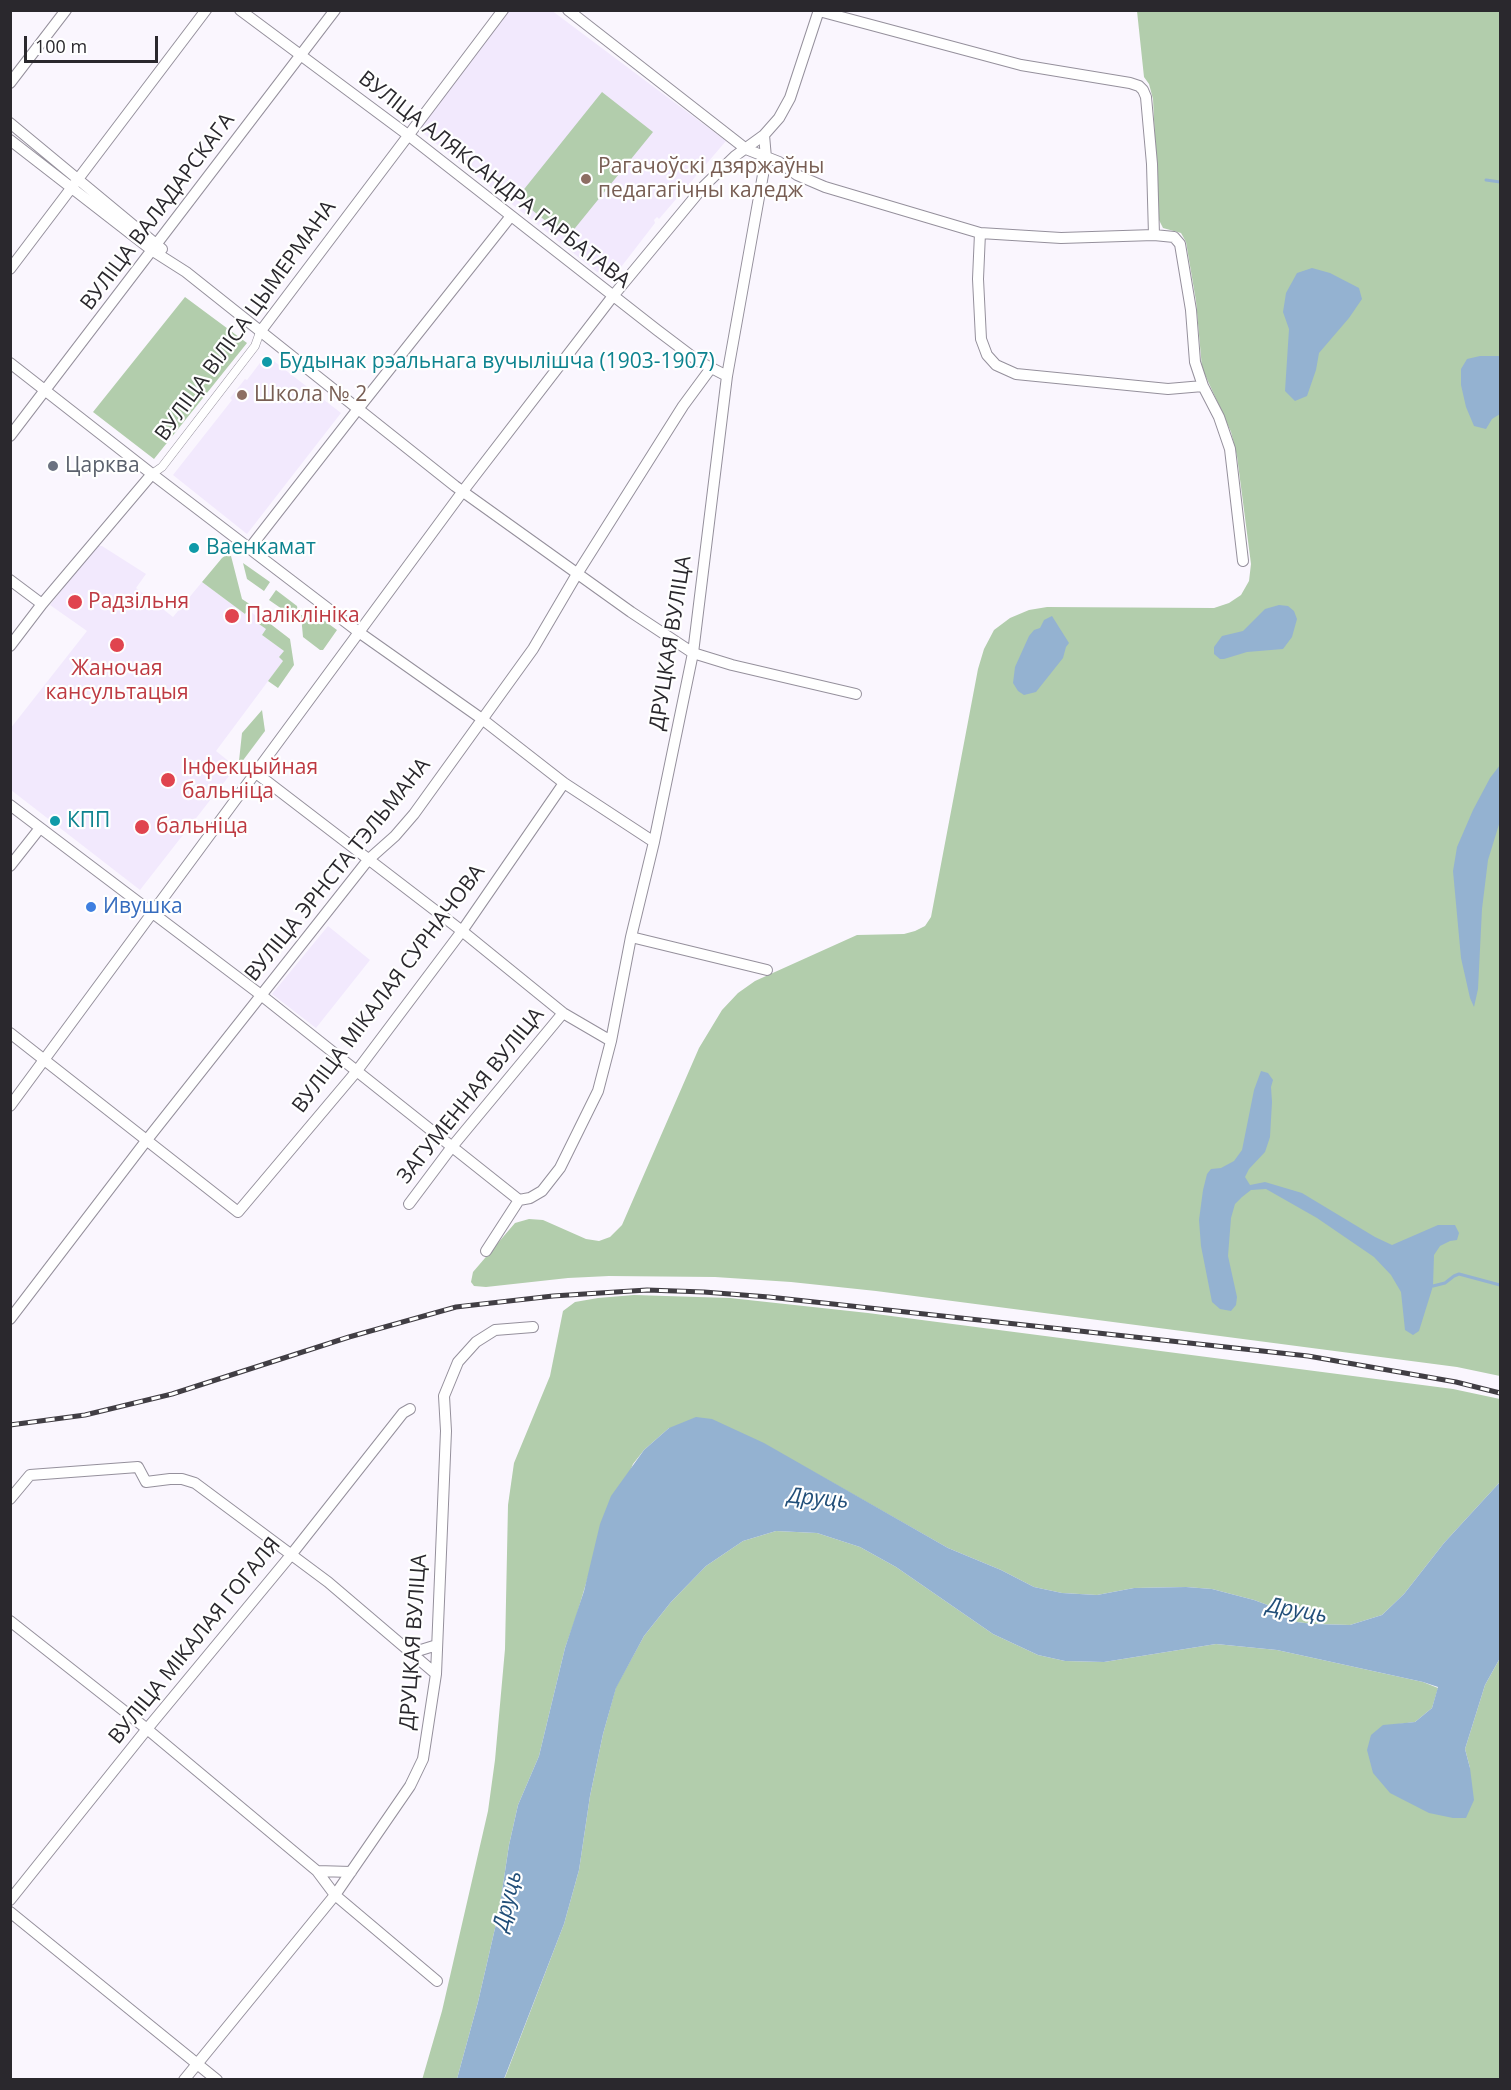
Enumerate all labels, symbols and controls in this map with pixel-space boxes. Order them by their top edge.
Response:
scale bar [27,24,160,62]
text: 100 m [35,34,87,58]
street label: ВУЛІЦА АЛЯКСАНДРА ГАРБАТАВА [353,66,635,294]
street label: ВУЛІЦА ВАЛАДАРСКАГА [76,109,240,315]
place label: Рагачоўскі дзяржаўны педагагічны каледж [598,154,824,204]
marker: Рагачоўскі дзяржаўны педагагічны каледж [579,172,593,186]
street label: ВУЛІЦА ВІЛІСА ЦЫМЕРМАНА [150,196,342,446]
place label: Будынак рэальнага вучылішча (1903-1907) [279,349,715,375]
marker: Будынак рэальнага вучылішча (1903-1907) [260,355,274,369]
place label: Школа № 2 [254,382,367,408]
marker: Школа № 2 [235,388,249,402]
place label: Царква [65,453,140,479]
marker: Царква [46,459,60,473]
place label: Ваенкамат [206,535,316,561]
marker: Ваенкамат [187,541,201,555]
street label: ДРУЦКАЯ ВУЛІЦА [645,554,697,732]
place label: Радзільня [88,589,189,615]
marker: Радзільня [66,593,84,611]
place label: Паліклініка [246,603,360,629]
marker: Паліклініка [223,607,241,625]
marker: Жаночая кансультацыя [108,636,126,654]
place label: Жаночая кансультацыя [45,656,189,706]
street label: ВУЛІЦА ЭРНСТА ТЭЛЬМАНА [240,753,436,987]
place label: Інфекцыйная бальніца [182,755,318,805]
marker: Інфекцыйная бальніца [159,771,177,789]
place label: КПП [67,808,110,834]
marker: КПП [48,814,62,828]
place label: бальніца [156,814,248,840]
marker: бальніца [133,818,151,836]
street label: ВУЛІЦА МІКАЛАЯ СУРНАЧОВА [287,860,491,1118]
place label: Ивушка [103,894,183,920]
marker: Ивушка [84,900,98,914]
street label: ЗАГУМЕННАЯ ВУЛІЦА [392,1003,550,1189]
water label: Друць [786,1483,850,1515]
street label: ВУЛІЦА МІКАЛАЯ ГОГАЛЯ [104,1533,286,1749]
street label: ДРУЦКАЯ ВУЛІЦА [395,1553,433,1731]
water label: Друць [1265,1593,1329,1629]
water label: Друць [488,1868,528,1934]

